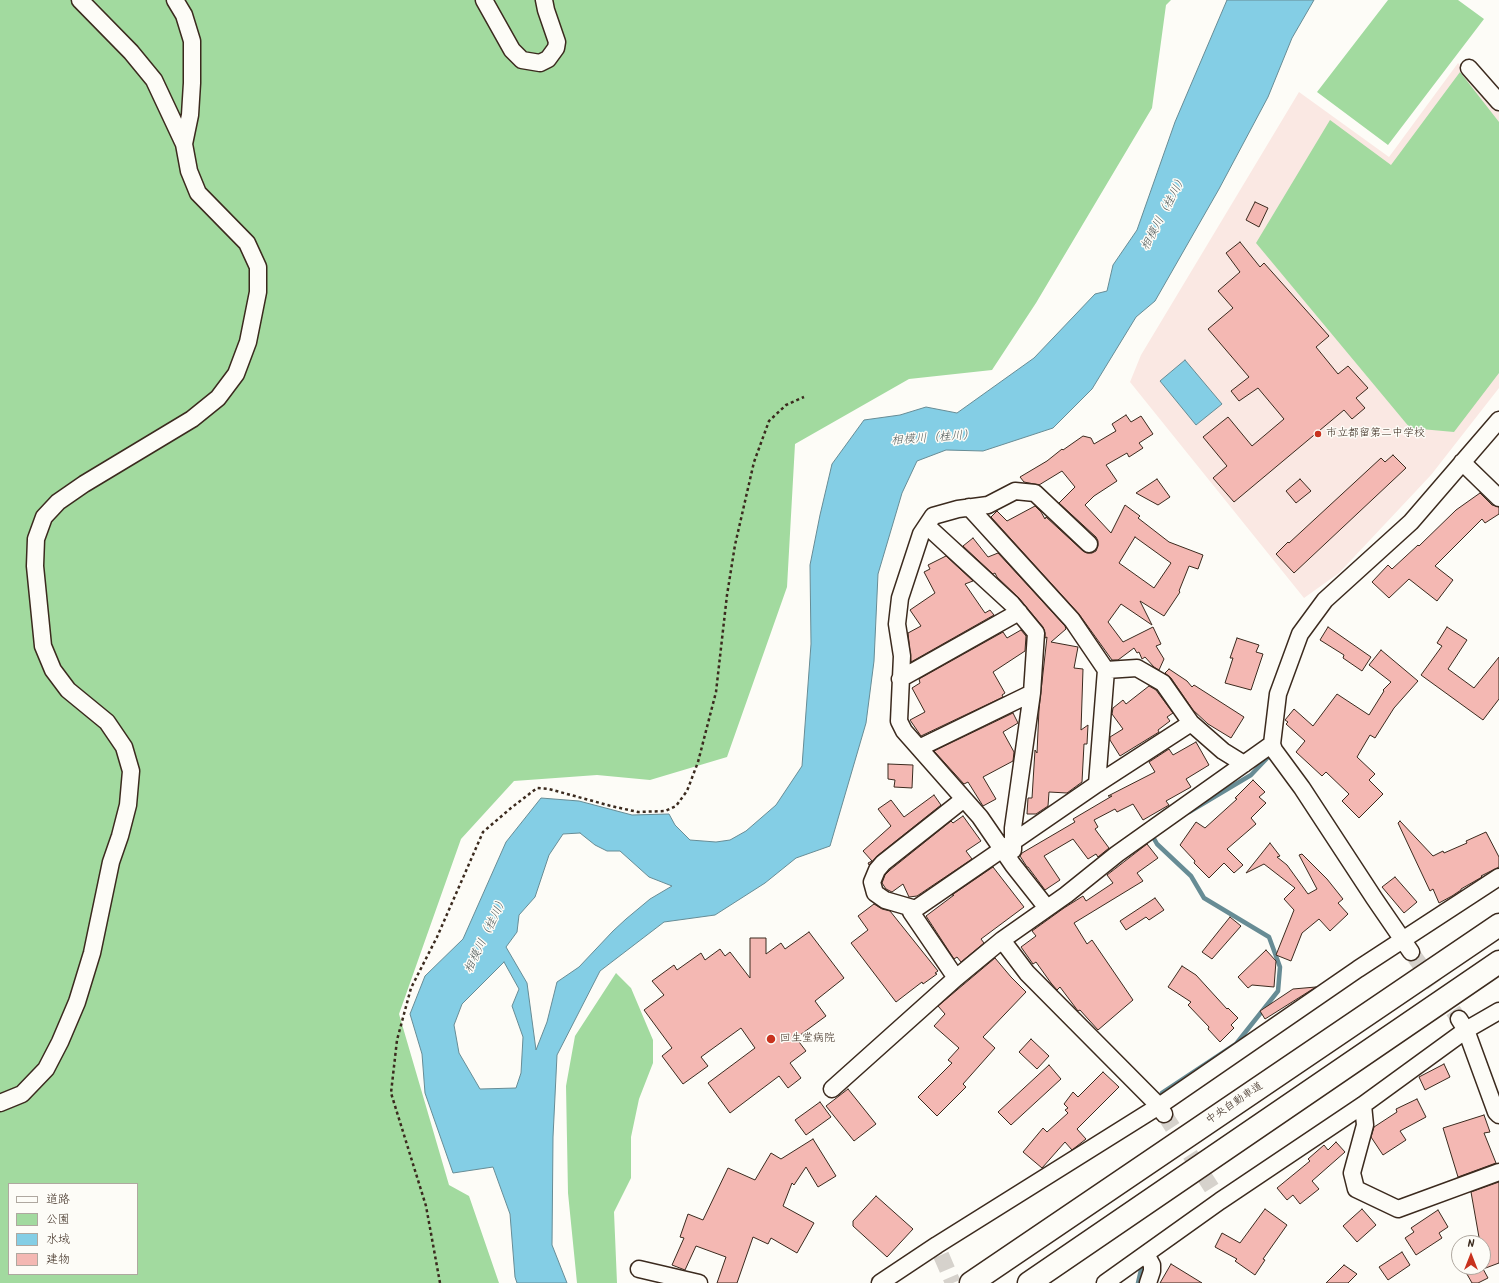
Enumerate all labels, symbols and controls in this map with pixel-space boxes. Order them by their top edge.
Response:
water label: 相模川（桂川） [1139,173,1191,253]
place label: 市立都留第二中学校 [1326,427,1425,441]
water label: 相模川（桂川） [891,429,975,449]
marker: 市立都留第二中学校 [1313,429,1323,439]
water label: 相模川（桂川） [462,894,512,976]
place label: 回生堂病院 [780,1032,835,1046]
marker: 回生堂病院 [765,1033,777,1045]
street label: 中央自動車道 [1204,1080,1266,1128]
legend [8,1183,138,1275]
text: 道路 [46,1190,70,1209]
text: 公園 [46,1210,70,1229]
text: 水域 [46,1230,70,1249]
north arrow [1451,1235,1491,1275]
text: N [1468,1235,1474,1253]
text: 建物 [46,1250,70,1269]

